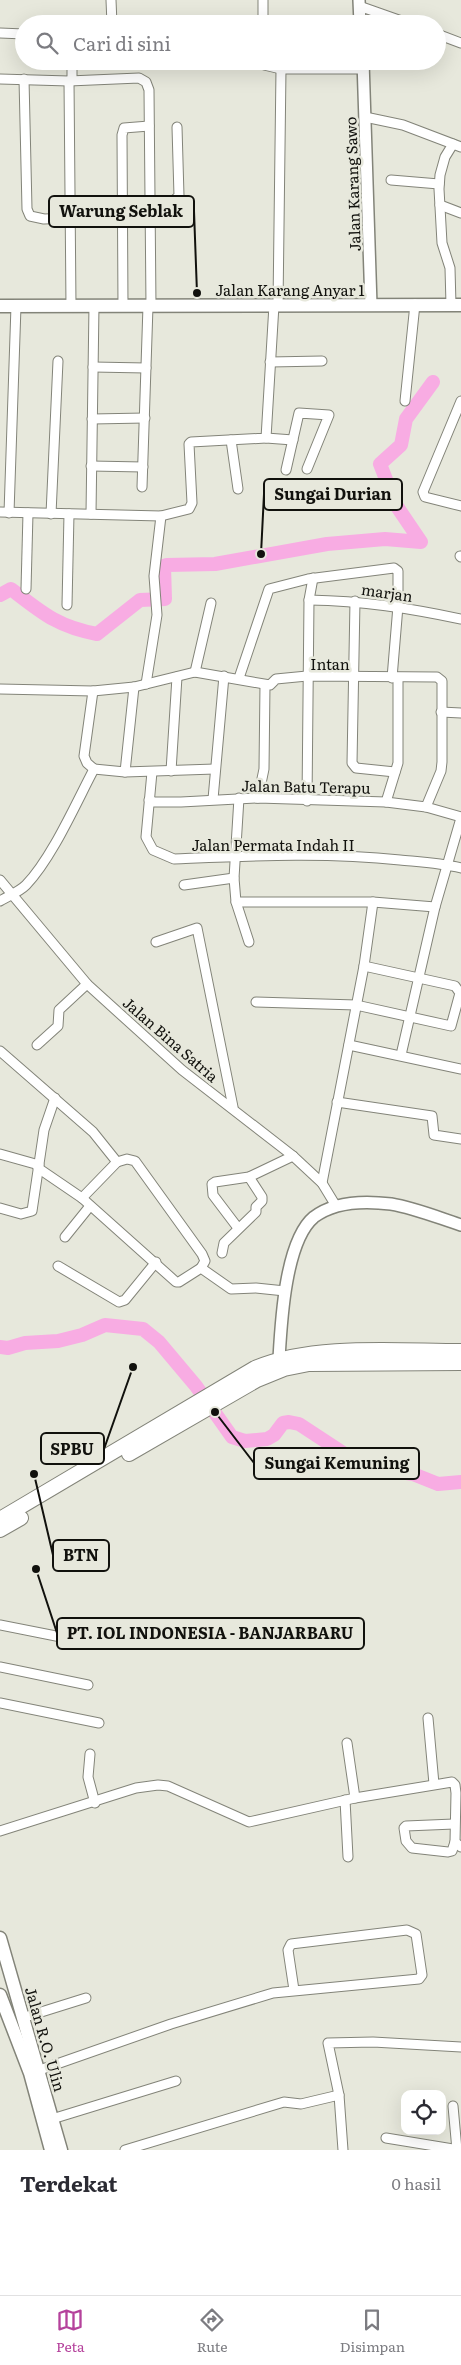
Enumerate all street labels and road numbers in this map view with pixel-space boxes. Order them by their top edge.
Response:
street label: Jalan Karang Sawo [338,116,366,252]
street label: Jalan Karang Anyar 1 [215,278,365,301]
street label: marjan [360,577,414,607]
street label: Intan [310,652,350,675]
street label: Jalan Batu Terapu [241,773,371,799]
street label: Jalan Permata Indah II [191,833,355,856]
street label: Jalan Bina Satria [118,991,225,1088]
street label: Jalan R.O. Ulin [20,1984,72,2094]

